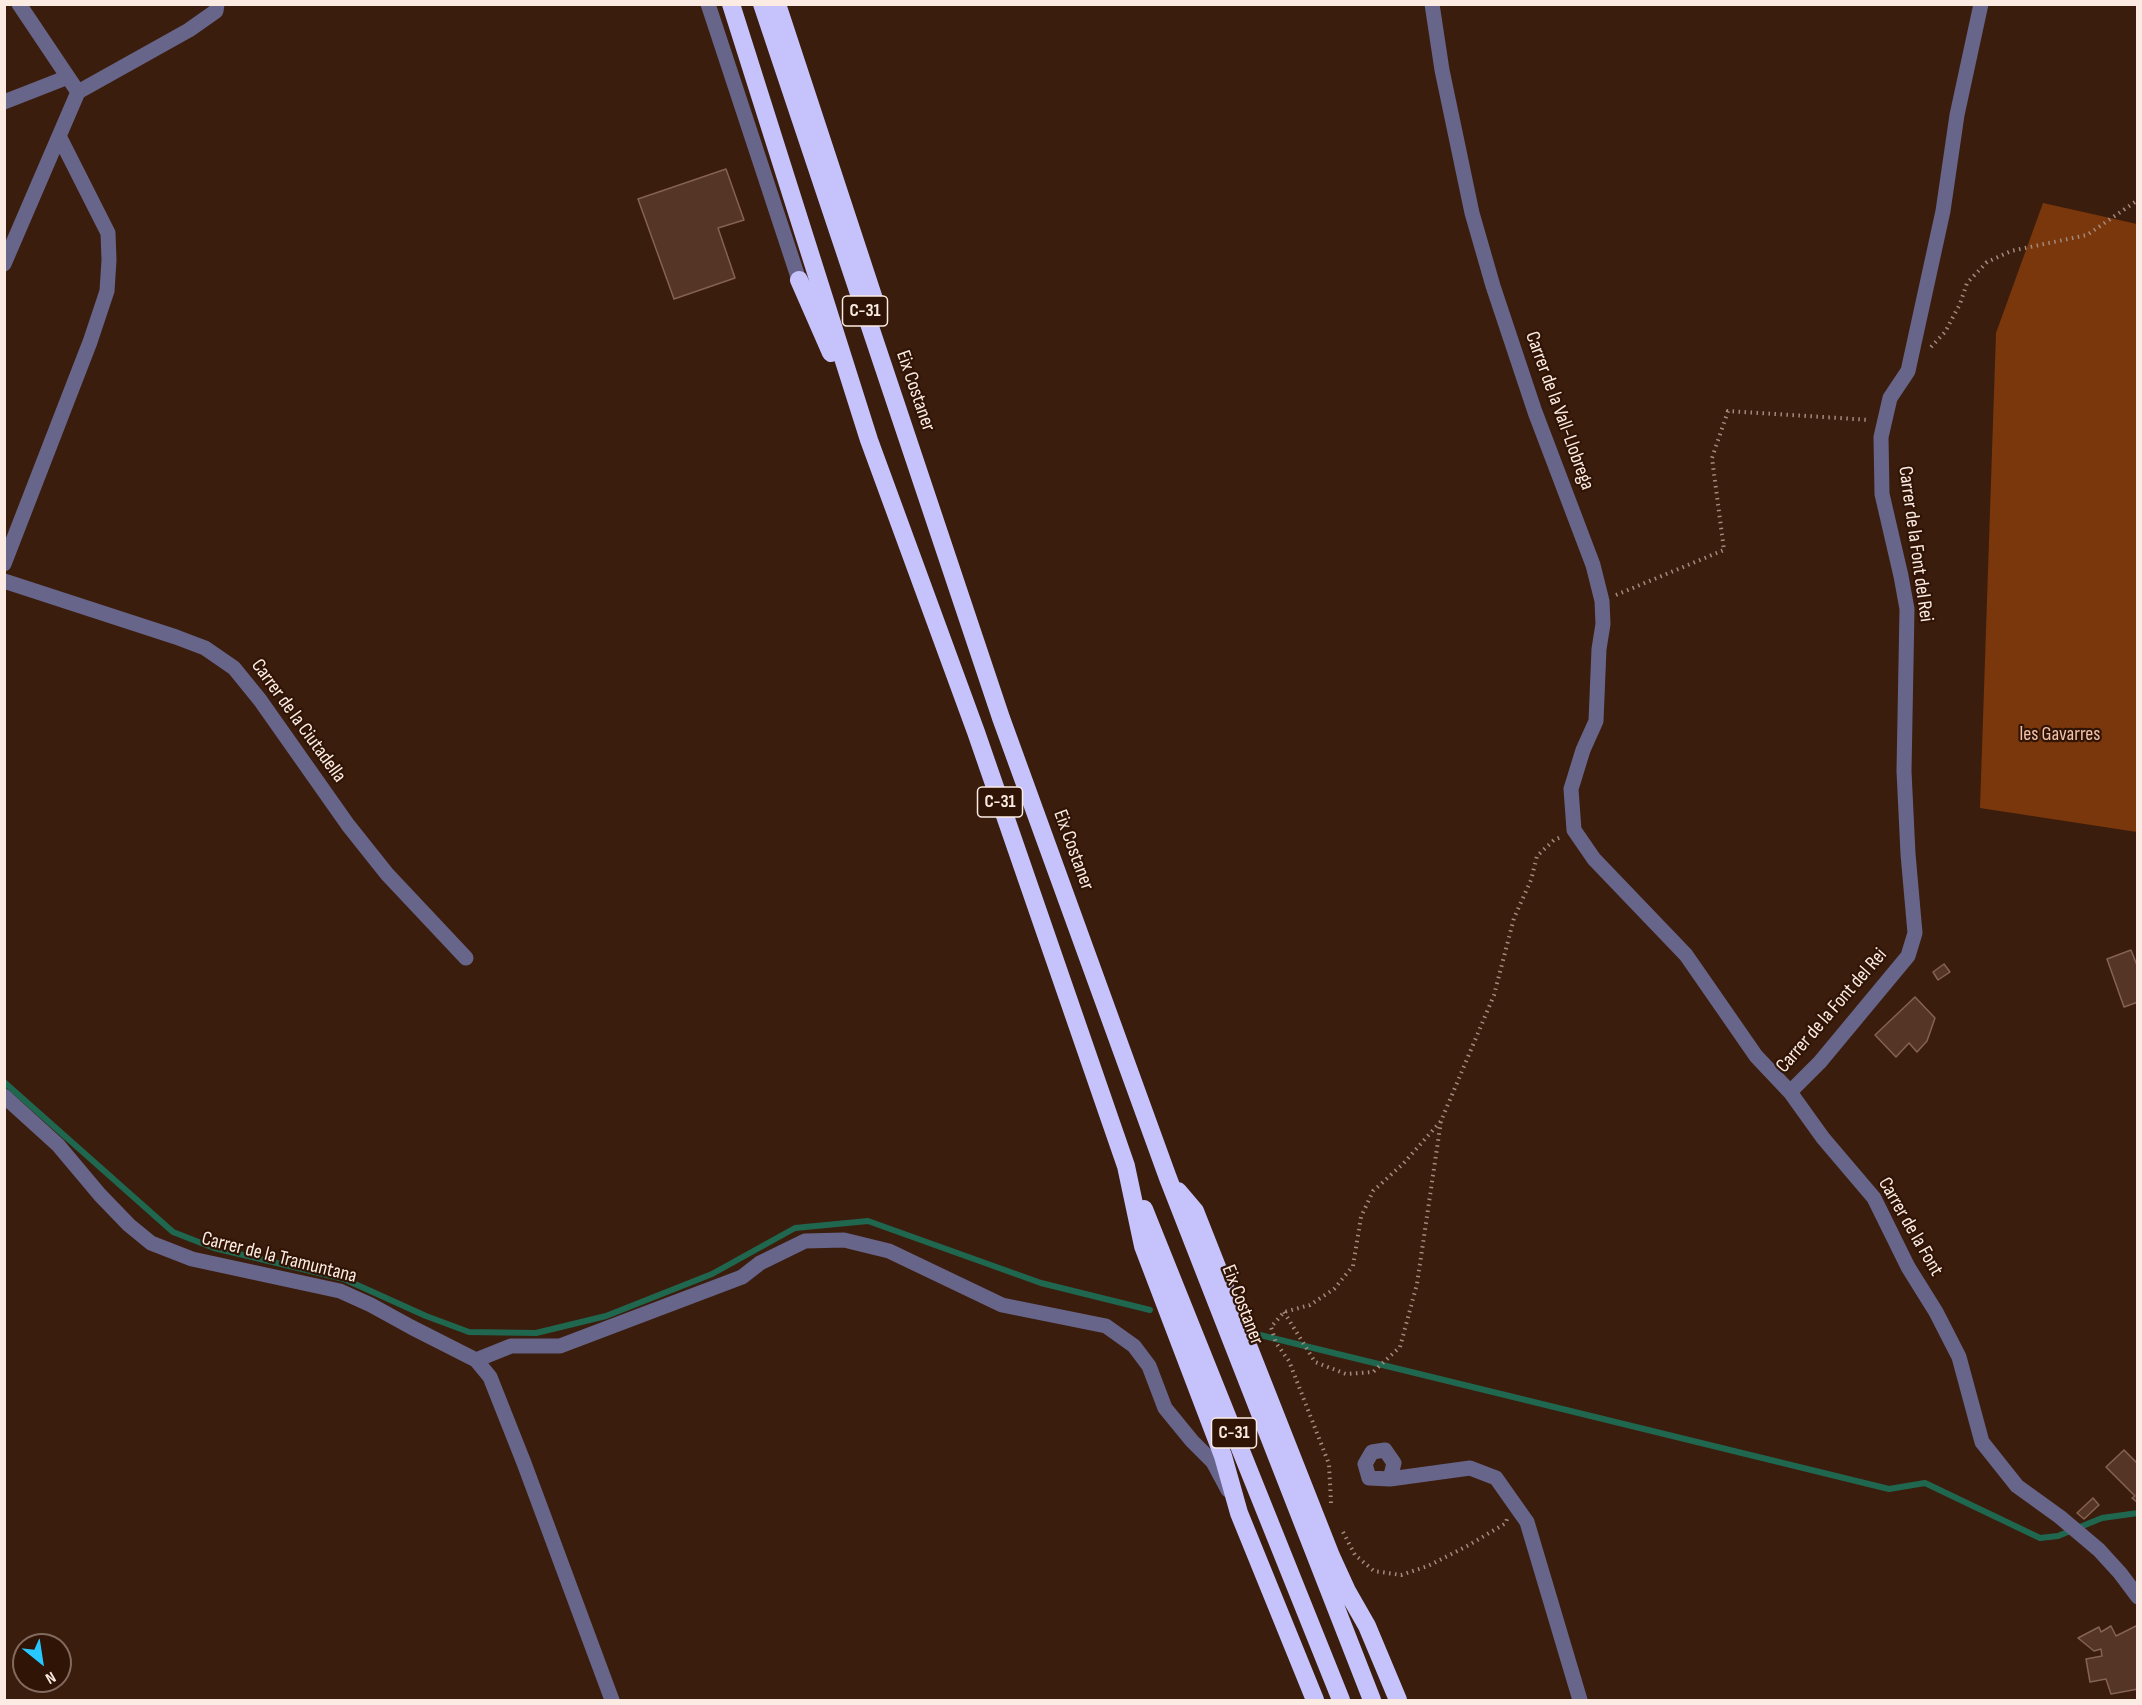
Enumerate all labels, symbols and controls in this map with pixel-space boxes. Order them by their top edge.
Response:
road number: C-31 [842,296,888,326]
street label: Carrer de la Vall-Llobrega [1519,329,1599,493]
street label: Eix Costaner [890,348,940,434]
street label: Carrer de la Font del Rei [1892,465,1938,623]
street label: Carrer de la Ciutadella [245,655,351,787]
park label: les Gavarres [2019,723,2101,747]
road number: C-31 [978,787,1022,817]
street label: Eix Costaner [1047,807,1099,893]
street label: Carrer de la Font del Rei [1771,944,1893,1078]
street label: Carrer de la Font [1872,1173,1948,1281]
street label: Carrer de la Tramuntana [199,1227,359,1289]
street label: Eix Costaner [1216,1262,1268,1348]
road number: C-31 [1212,1418,1256,1448]
north arrow [12,1633,72,1693]
text: N [42,1667,59,1688]

